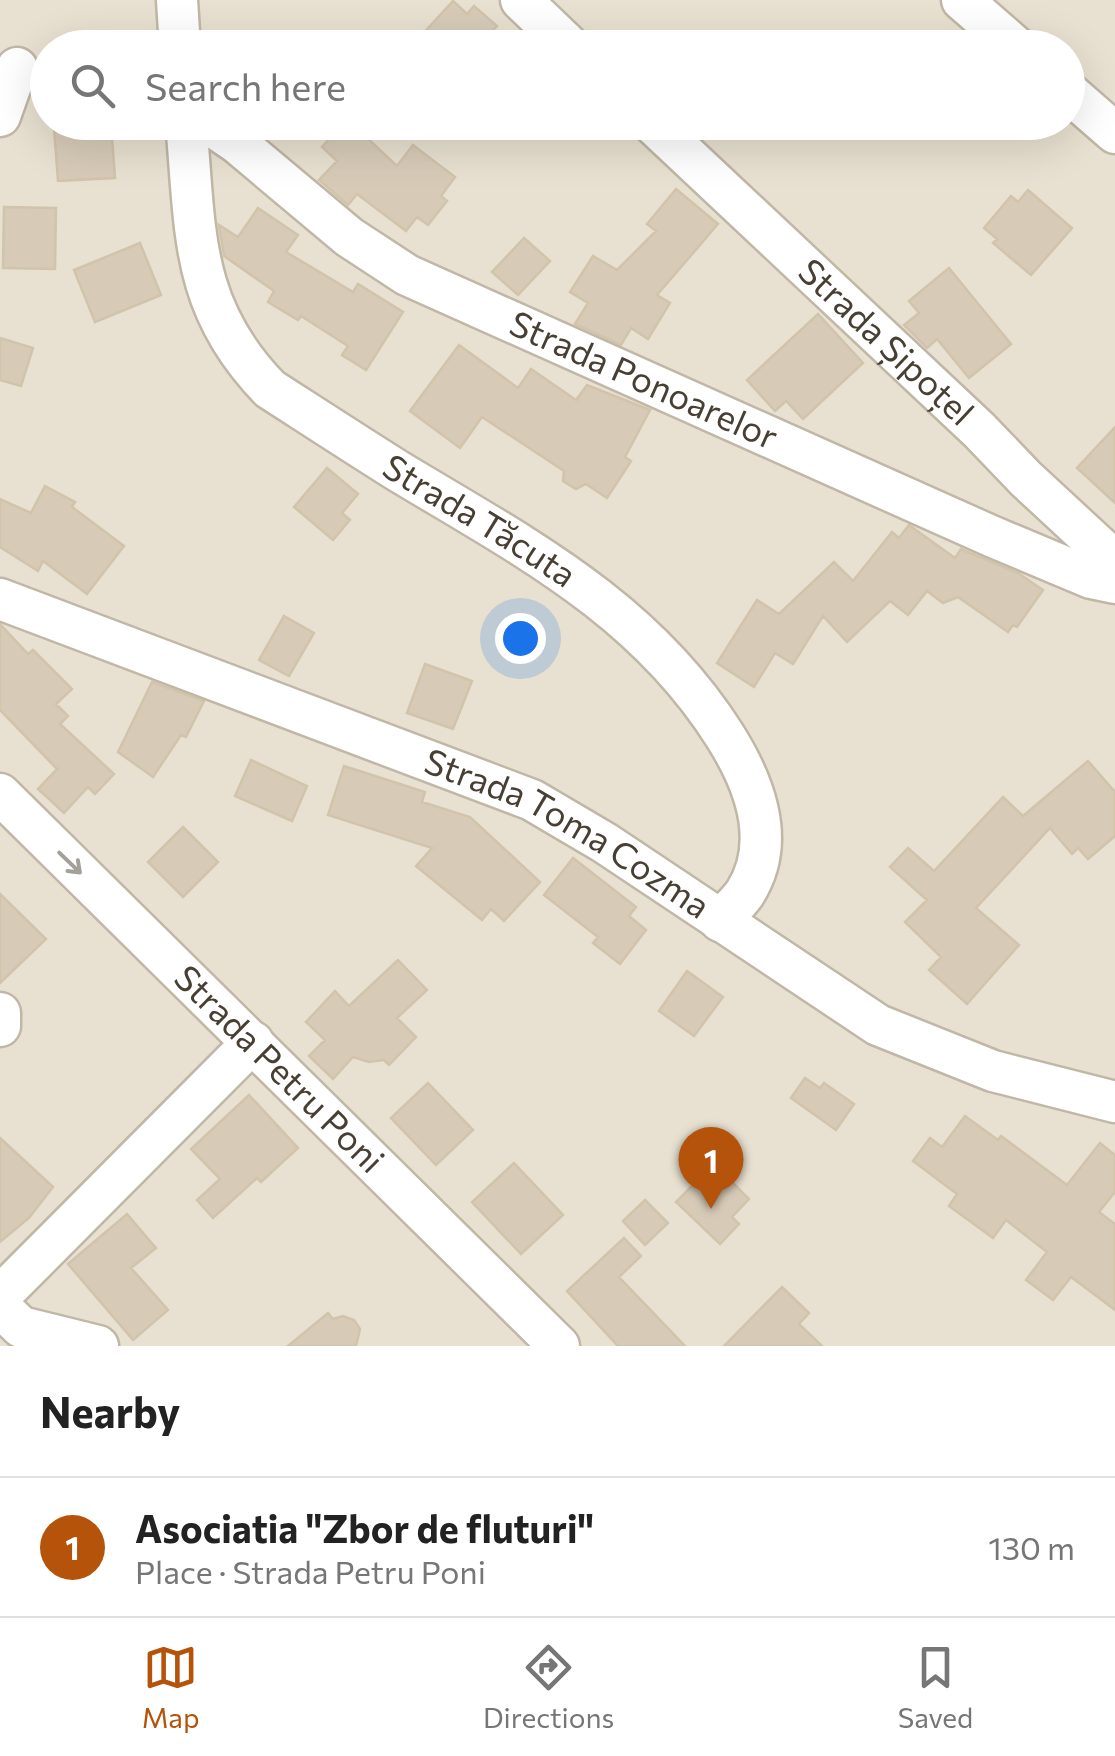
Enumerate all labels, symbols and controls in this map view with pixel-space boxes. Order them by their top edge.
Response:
search box [30,30,1085,140]
icon: search [65,58,120,113]
text: Search here [145,62,346,109]
street label: Strada Șipoțel [791,248,984,433]
street label: Strada Ponoarelor [504,300,785,457]
street label: Strada Tăcuta [376,443,586,595]
your location [495,613,546,664]
street label: Strada Toma Cozma [419,738,719,926]
one-way arrow [57,850,81,874]
street label: Strada Petru Poni [167,955,394,1180]
pin: 1 [678,1126,744,1209]
text: Nearby [40,1385,180,1437]
text: Asociatia "Zbor de fluturi" [135,1504,594,1551]
text: 1 [65,1527,80,1567]
text: 130 m [988,1527,1075,1567]
text: Place · Strada Petru Poni [135,1551,486,1591]
tab: Map [142,1640,199,1734]
tab: Directions [483,1640,614,1734]
tab: Saved [898,1640,973,1734]

